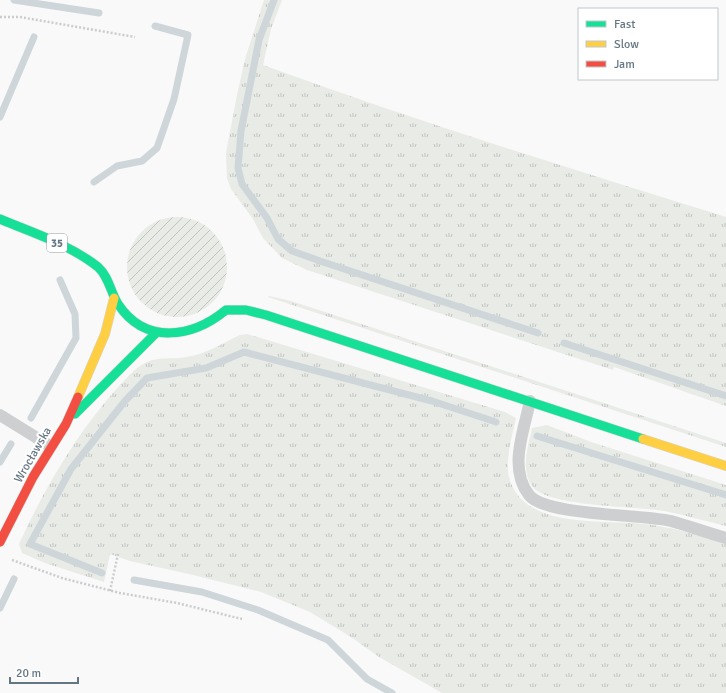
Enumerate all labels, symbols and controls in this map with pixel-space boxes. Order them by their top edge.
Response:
legend [578,8,718,80]
text: Fast [614,17,635,32]
text: Slow [614,37,639,52]
text: Jam [614,57,635,72]
road number: 35 [47,234,67,252]
street label: Wrocławska [11,424,55,486]
scale bar [10,659,78,685]
text: 20 m [16,666,41,681]

